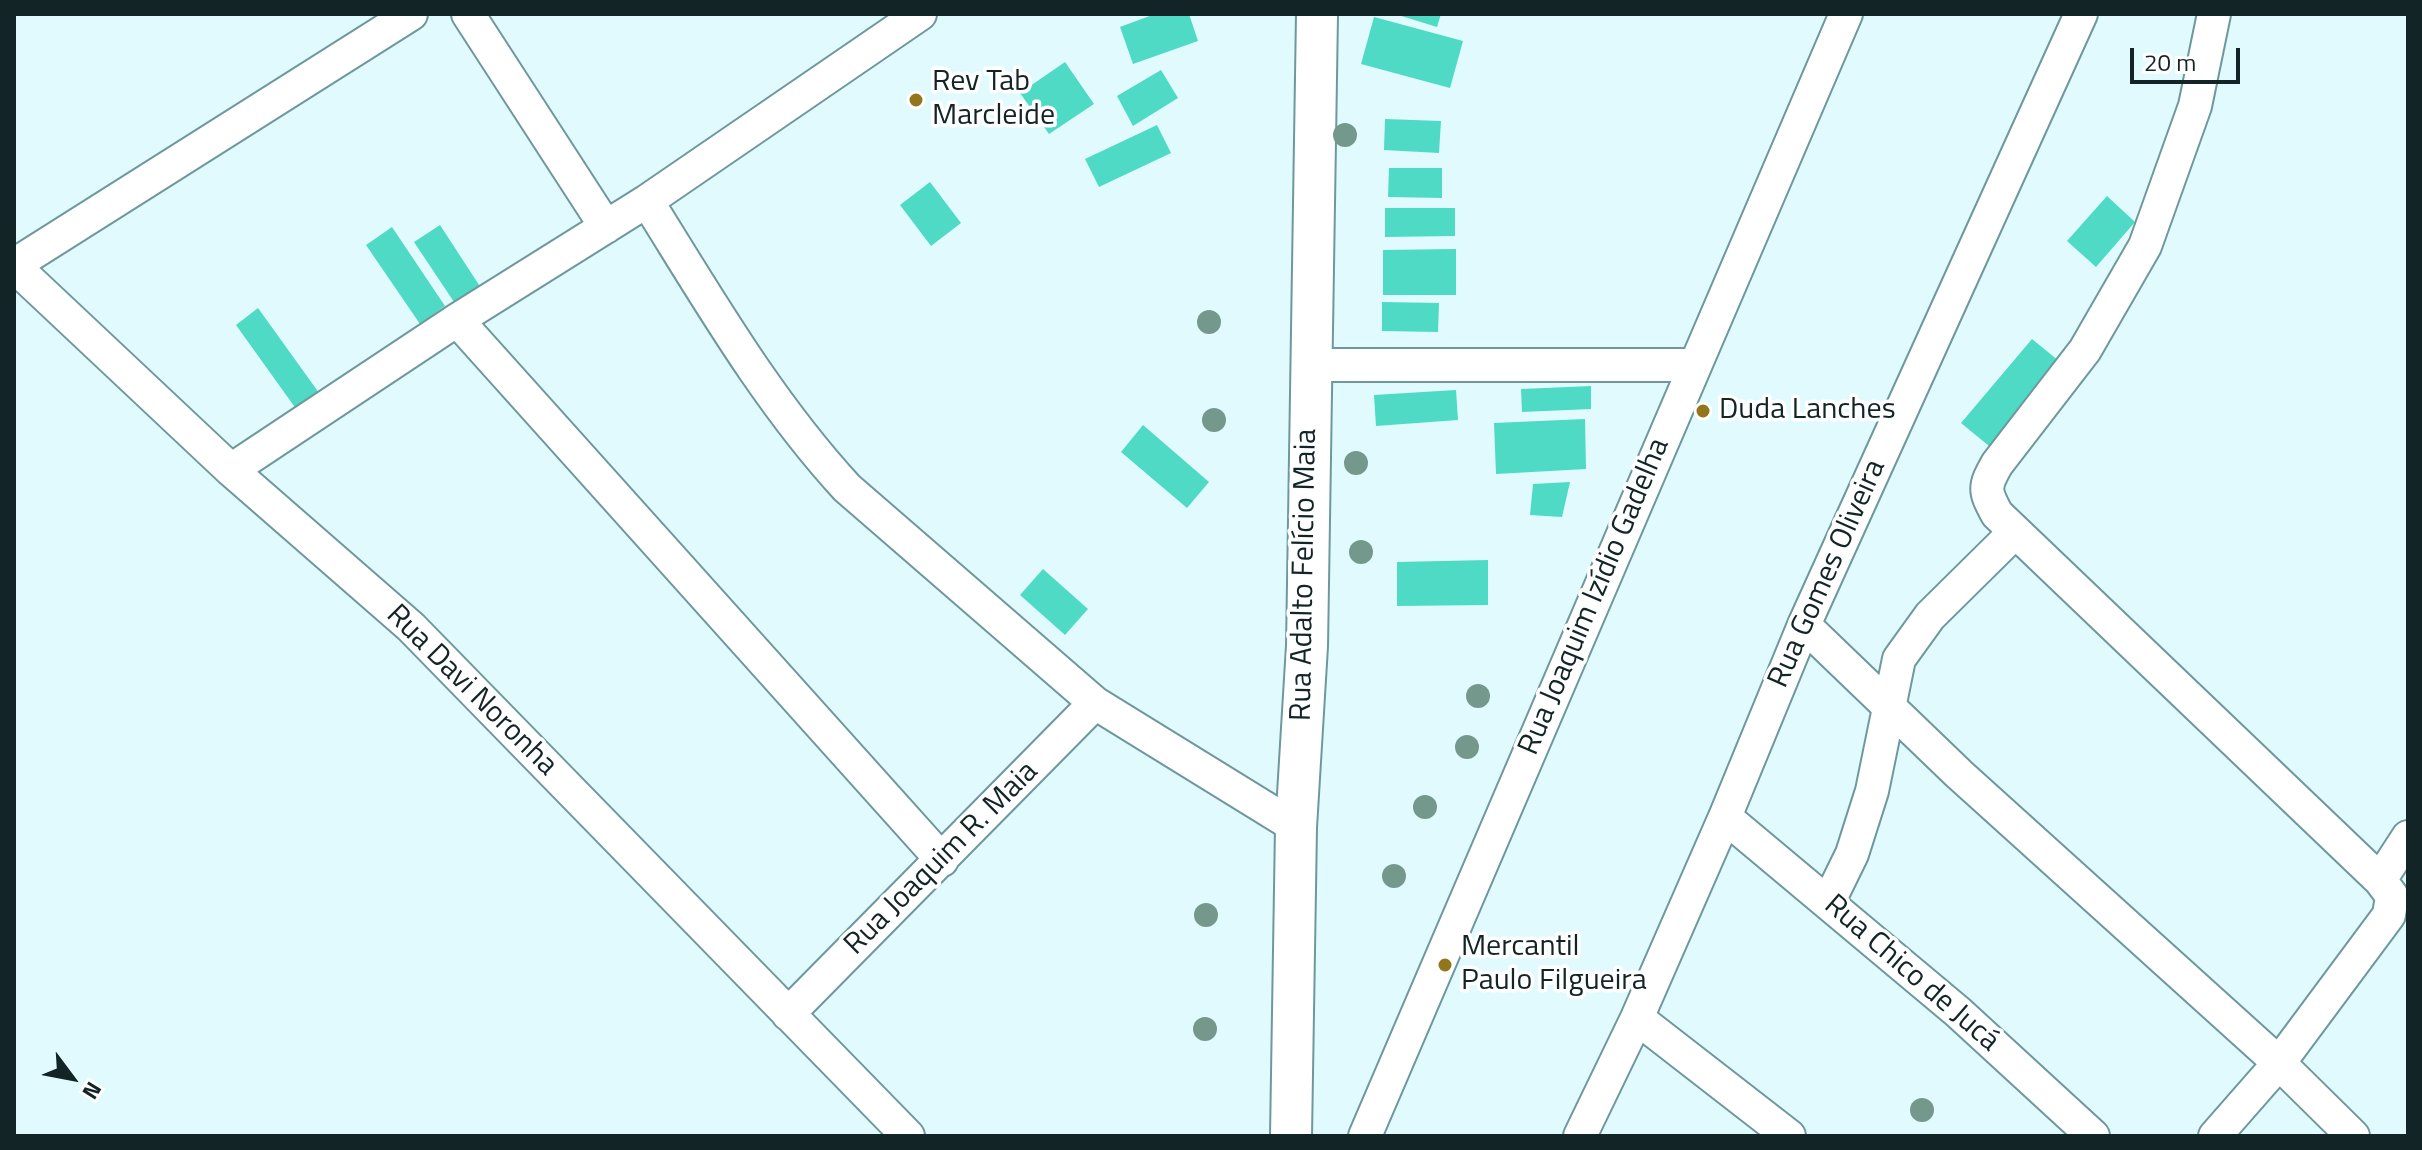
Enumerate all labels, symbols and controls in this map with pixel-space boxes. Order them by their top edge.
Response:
scale bar [2134,32,2244,82]
text: 20 m [2144,44,2196,80]
place label: Rev Tab Marcleide [932,65,1055,136]
marker: Rev Tab Marcleide [907,91,925,109]
place label: Duda Lanches [1719,393,1896,429]
marker: Duda Lanches [1694,402,1712,420]
street label: Rua Adalto Felício Maia [1284,429,1326,721]
street label: Rua Joaquim Izídio Gadelha [1512,433,1678,761]
street label: Rua Gomes Oliveira [1762,454,1894,694]
street label: Rua Davi Noronha [378,598,564,784]
street label: Rua Joaquim R. Maia [838,755,1046,963]
street label: Rua Chico de Jucá [1816,888,2006,1060]
place label: Mercantil Paulo Filgueira [1461,930,1647,1000]
marker: Mercantil Paulo Filgueira [1436,956,1454,974]
north arrow [32,1038,112,1118]
text: N [74,1075,111,1106]

